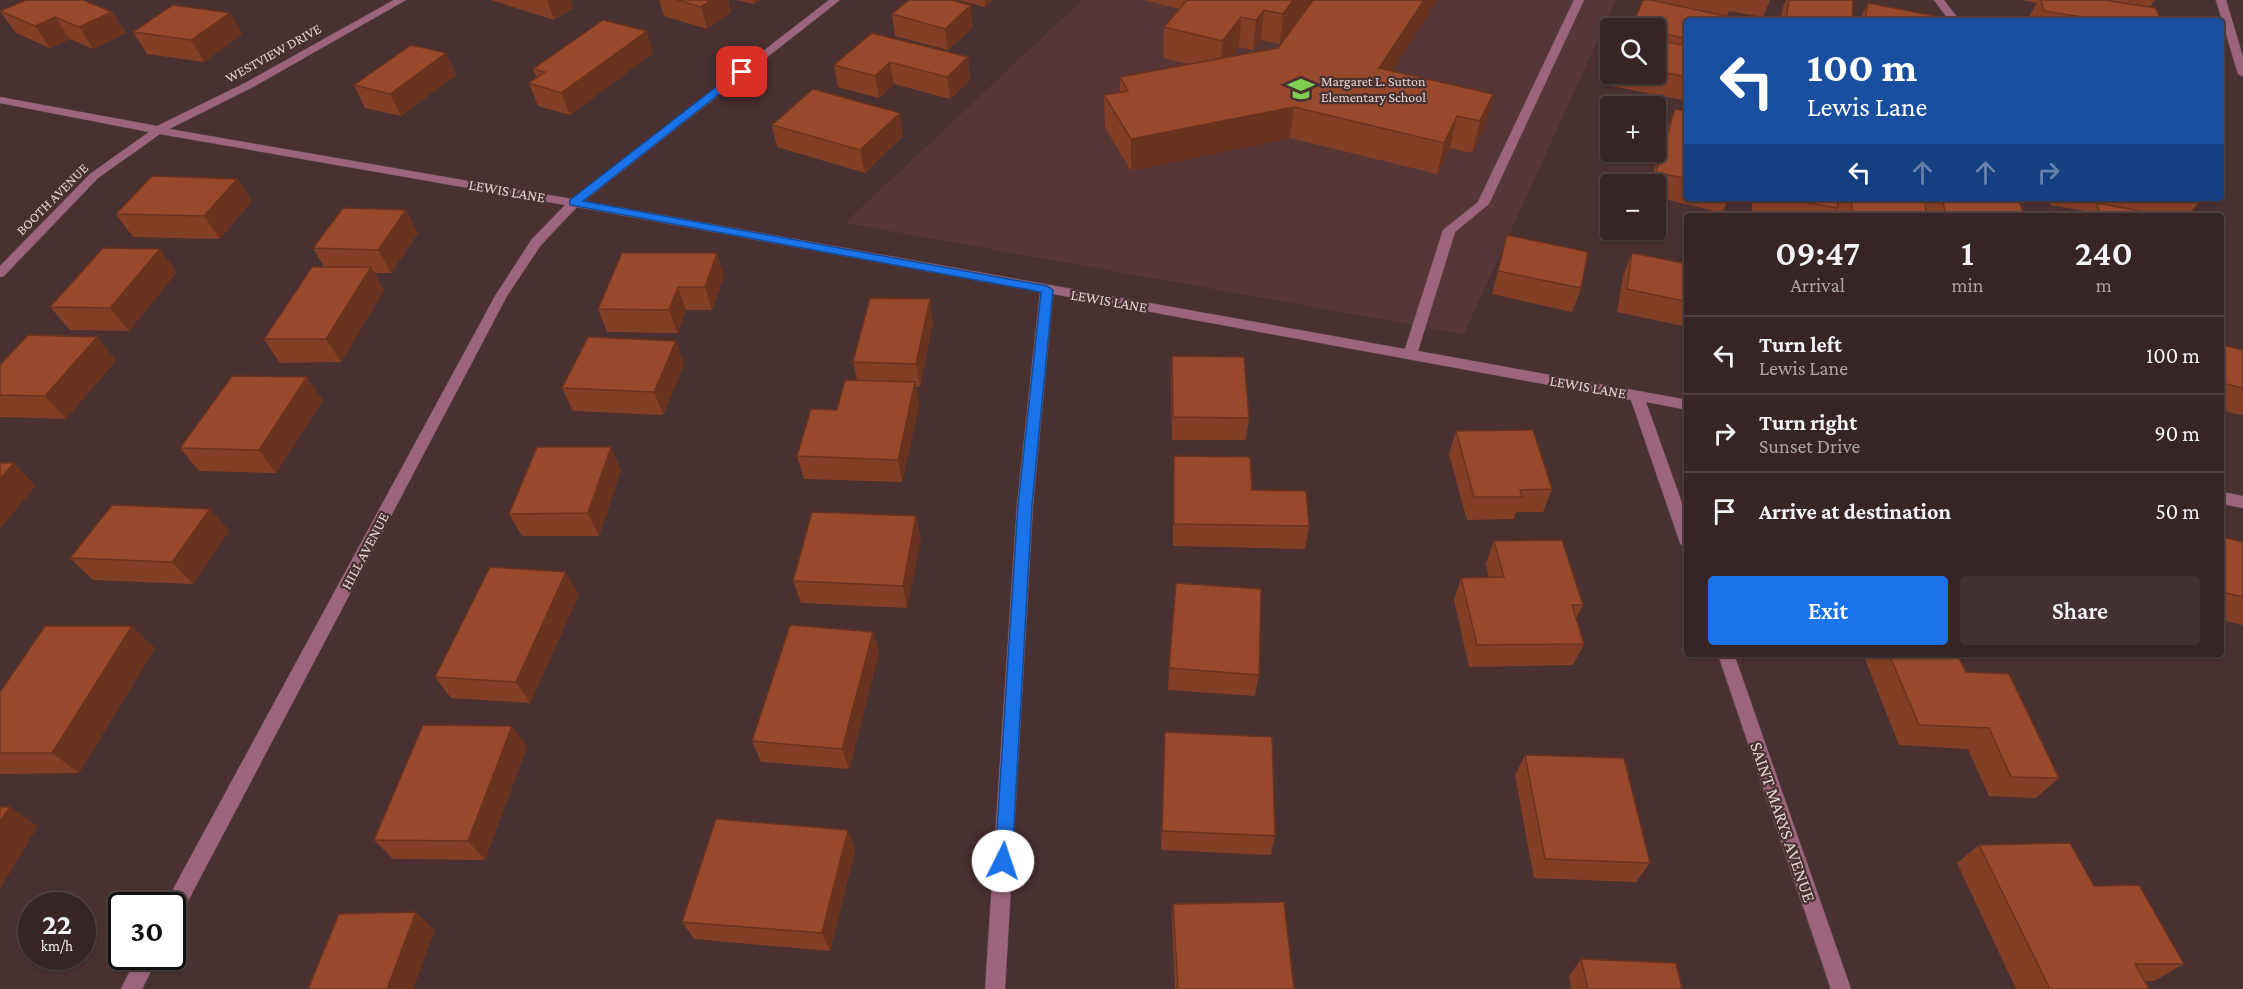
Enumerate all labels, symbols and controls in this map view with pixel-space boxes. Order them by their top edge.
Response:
map controls [1600,18,1666,240]
button: search [1600,18,1666,84]
street label: WESTVIEW DRIVE [223,20,324,86]
icon: left [1708,42,1786,120]
text: 100 m [1807,43,1917,90]
pin [716,46,767,97]
icon: arrive [725,55,758,88]
place label: Margaret L. Sutton Elementary School [1321,73,1426,105]
school or university icon: Margaret L. Sutton Elementary School [1286,74,1316,104]
text: Lewis Lane [1807,92,1927,122]
button: + [1600,96,1666,162]
icon: left [1843,156,1876,189]
icon: ahead [1906,156,1939,189]
icon: ahead [1969,156,2002,189]
icon: right [2032,156,2065,189]
street label: BOOTH AVENUE [13,160,91,238]
button: − [1600,174,1666,240]
street label: LEWIS LANE [467,176,547,206]
text: 09:47 [1775,233,1860,273]
text: 1 [1961,233,1974,273]
text: 240 [2075,233,2133,273]
text: Arrival [1790,274,1845,296]
text: min [1951,274,1983,296]
text: m [2096,274,2112,296]
street label: LEWIS LANE [1069,286,1149,316]
text: Turn left [1759,332,1842,357]
icon: left [1708,339,1741,372]
text: 100 m [2146,343,2200,368]
text: Lewis Lane [1759,357,1848,379]
street label: LEWIS LANE [1548,372,1628,402]
text: Turn right [1759,410,1857,435]
icon: right [1708,417,1741,450]
text: 90 m [2155,421,2200,446]
text: Sunset Drive [1759,435,1860,457]
icon: arrive [1708,495,1741,528]
text: Arrive at destination [1759,499,1951,524]
text: 50 m [2155,499,2200,524]
street label: HILL AVENUE [338,510,392,592]
button: Exit [1708,576,1948,645]
button: Share [1960,576,2200,645]
street label: SAINT MARYS AVENUE [1746,739,1820,905]
position arrow [971,829,1035,893]
speed limit sign: 30 [108,892,186,970]
text: 22 [42,907,72,940]
text: km/h [41,938,73,954]

